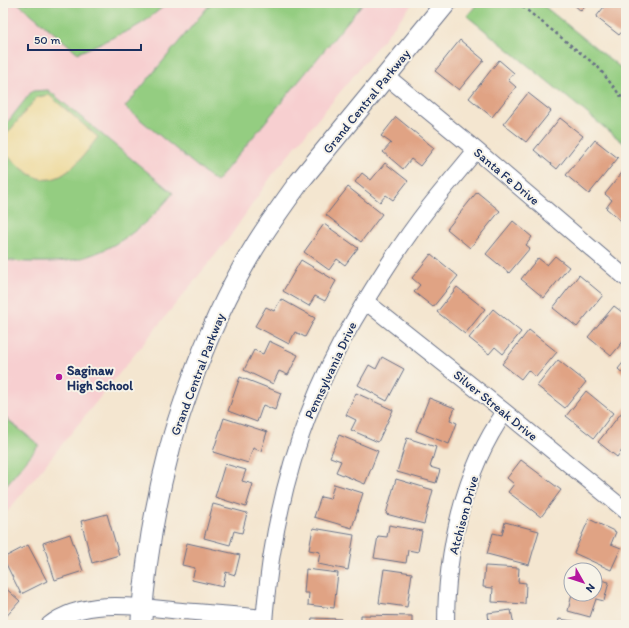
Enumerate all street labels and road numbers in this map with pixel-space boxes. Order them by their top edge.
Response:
street label: Grand Central Parkway [320,46,413,156]
street label: Santa Fe Drive [471,145,542,208]
street label: Grand Central Parkway [167,311,228,437]
street label: Pennsylvania Drive [301,319,360,421]
street label: Silver Streak Drive [451,367,541,444]
street label: Atchison Drive [446,474,481,556]

